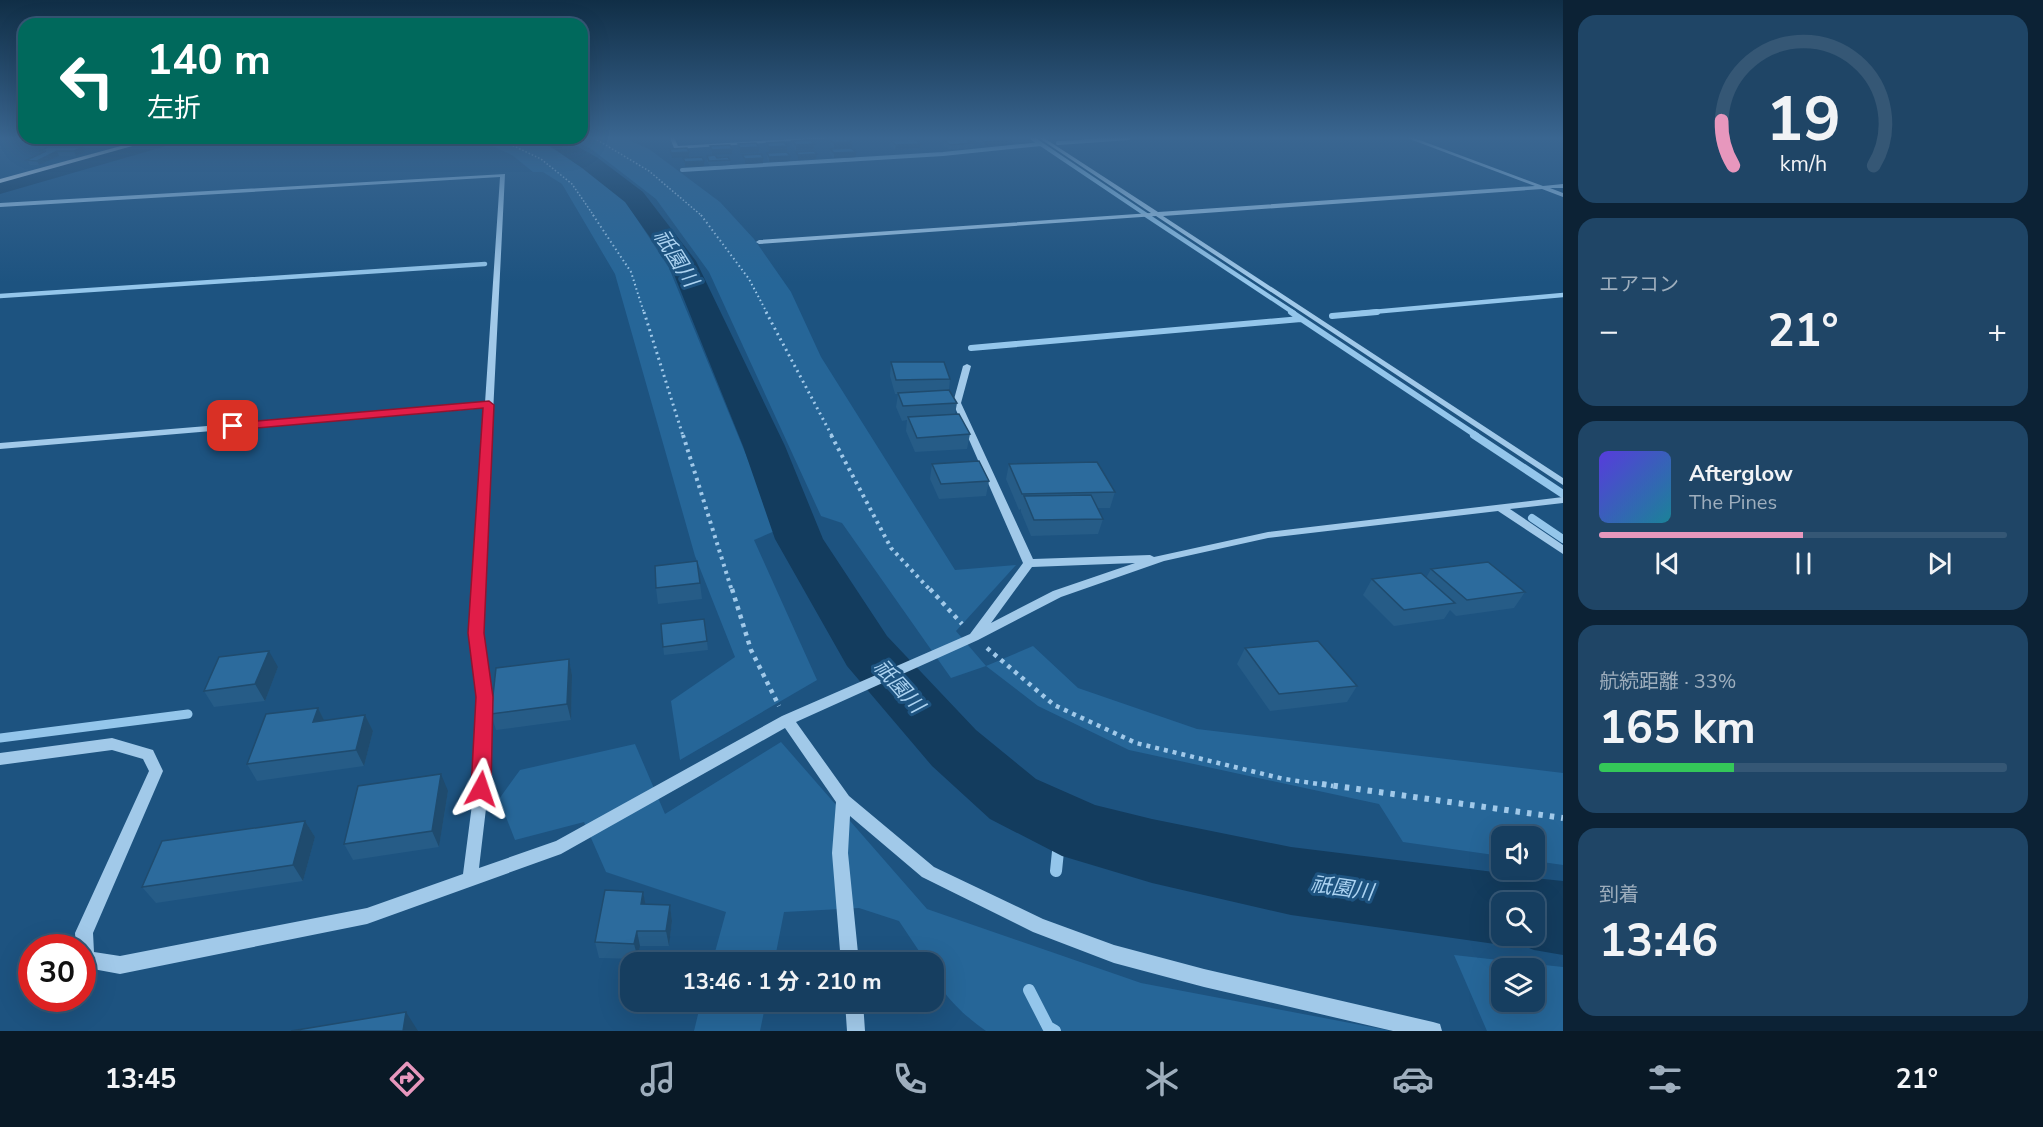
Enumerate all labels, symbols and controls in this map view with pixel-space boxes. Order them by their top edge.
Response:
text: 140 m [147,32,271,89]
icon: left [48,42,126,120]
text: 19 [1766,77,1840,162]
text: 左折 [147,90,201,127]
text: km/h [1779,149,1827,179]
water label: 祇園川 [647,224,706,294]
text: エアコン [1599,271,1679,298]
text: 21° [1767,301,1839,362]
text: − [1599,309,1619,354]
text: + [1987,309,2007,354]
pin [207,400,258,451]
icon: arrive [216,409,249,442]
text: Afterglow [1689,459,1793,489]
text: The Pines [1689,489,1777,516]
icon: previous [1651,547,1684,580]
icon: pause [1787,547,1820,580]
icon: next [1923,547,1956,580]
water label: 祇園川 [868,653,932,720]
text: 航続距離 · 33% [1599,668,1736,695]
text: 165 km [1599,698,1756,759]
position arrow [449,757,513,821]
map controls [1491,826,1545,1012]
button: sound [1491,826,1545,880]
water label: 祇園川 [1309,870,1377,907]
text: 到着 [1599,881,1639,908]
button: search [1491,892,1545,946]
text: 13:46 [1599,911,1718,972]
speed limit sign: 30 [18,934,96,1012]
button: layers [1491,958,1545,1012]
text: 13:46 · 1 分 · 210 m [683,967,881,997]
icon: directions [386,1058,428,1100]
icon: music [637,1058,679,1100]
icon: phone [889,1058,931,1100]
icon: climate [1141,1058,1183,1100]
icon: car [1392,1058,1434,1100]
icon: filters [1644,1058,1686,1100]
text: 13:45 [105,1061,176,1098]
text: 21° [1895,1061,1938,1098]

